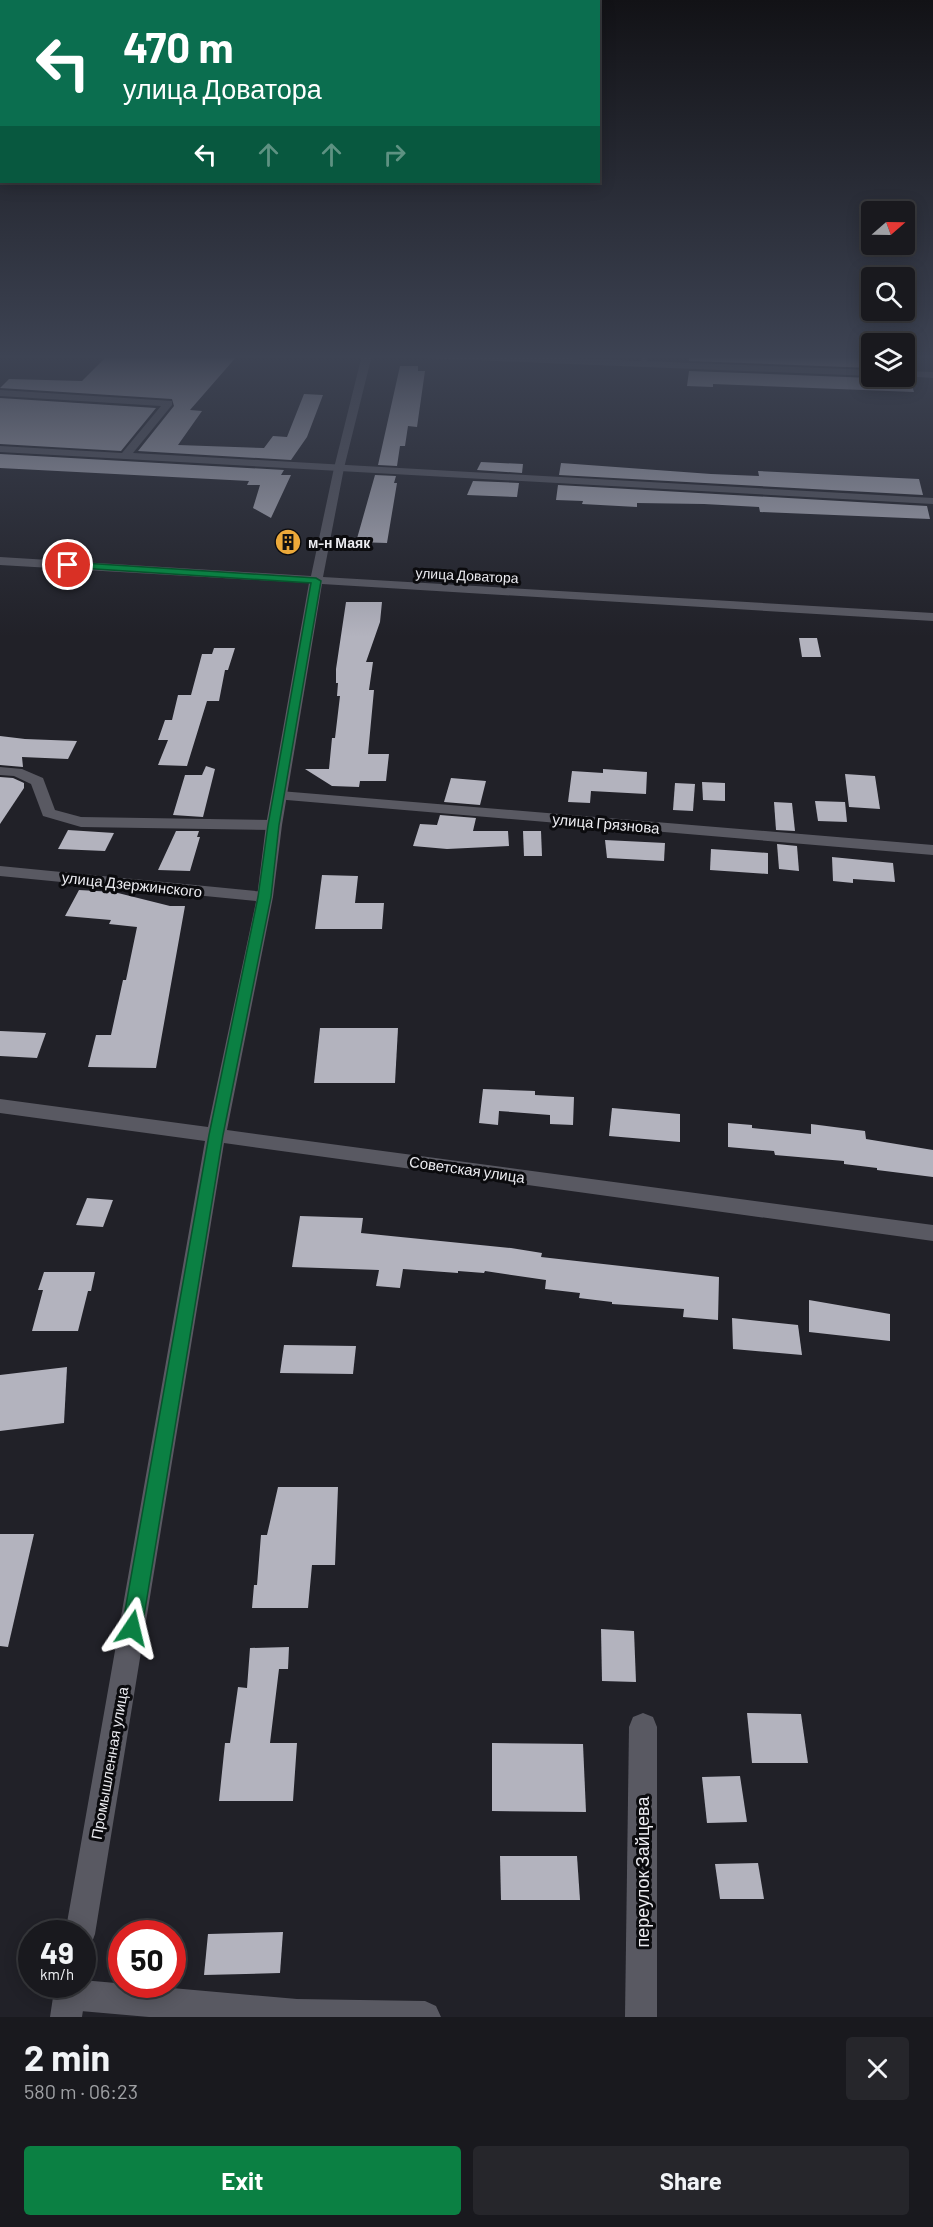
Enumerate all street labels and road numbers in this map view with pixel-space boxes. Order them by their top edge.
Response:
street label: улица Доватора [415,564,519,586]
street label: улица Грязнова [552,809,661,837]
street label: улица Дзержинского [61,868,203,900]
street label: Советская улица [408,1152,527,1186]
street label: Промышленная улица [87,1684,131,1841]
street label: переулок Зайцева [631,1796,653,1947]

